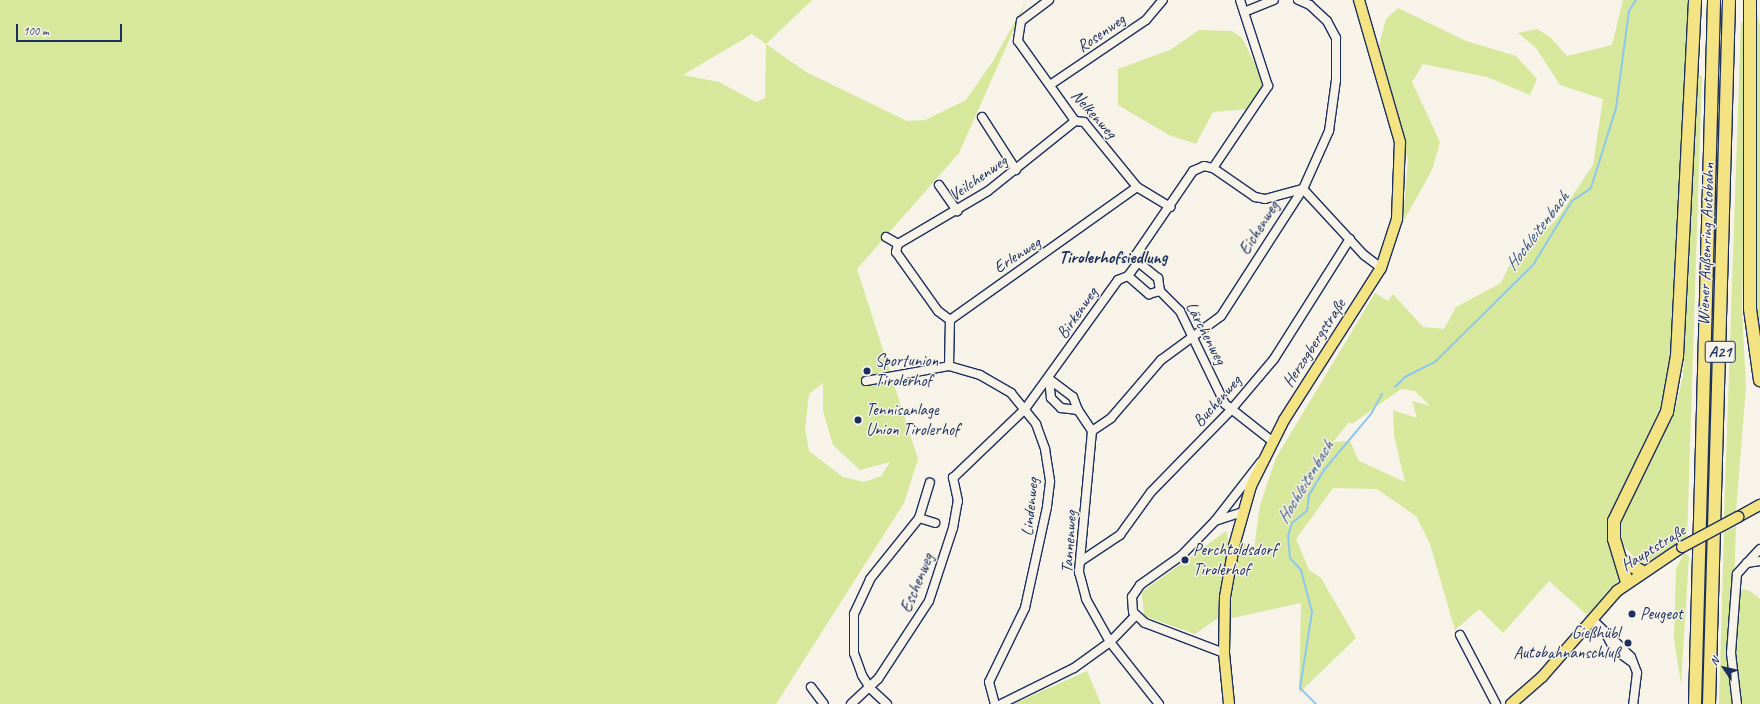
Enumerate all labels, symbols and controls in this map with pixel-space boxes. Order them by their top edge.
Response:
street label: Rosenweg [1073,9,1129,57]
scale bar [18,16,124,42]
text: 100 m [23,23,49,39]
street label: Nelkenweg [1067,85,1121,143]
street label: Veilchenweg [945,151,1011,205]
street label: Wiener Außenring Autobahn [1693,162,1719,326]
water label: Hochleitenbach [1500,187,1574,275]
street label: Eichenweg [1235,197,1283,259]
street label: Erlenweg [990,232,1044,278]
district label: Tirolerhofsiedlung [1059,246,1167,268]
street label: Birkenweg [1052,283,1102,343]
street label: Herzogbergstraße [1278,295,1350,391]
street label: Lärchenweg [1181,298,1231,368]
road number: A21 [1704,338,1736,366]
place label: Sportunion Tirolerhof [875,351,938,391]
marker: Sportunion Tirolerhof [862,366,872,376]
street label: Buchenweg [1189,371,1245,431]
place label: Tennisanlage Union Tirolerhof [866,400,959,440]
marker: Tennisanlage Union Tirolerhof [853,415,863,425]
water label: Hochleitenbach [1272,437,1338,527]
street label: Lindenweg [1017,477,1043,537]
street label: Tannenweg [1057,510,1081,574]
street label: Hauptstraße [1617,520,1689,576]
place label: Perchtoldsdorf Tirolerhof [1193,540,1277,580]
street label: Eschenweg [896,550,938,616]
marker: Perchtoldsdorf Tirolerhof [1180,555,1190,565]
place label: Peugeot [1640,604,1683,624]
marker: Peugeot [1627,609,1637,619]
place label: Gießhübl Autobahnanschluß [1513,623,1620,663]
marker: Gießhübl Autobahnanschluß [1623,638,1633,648]
north arrow [1704,648,1744,688]
text: N [1706,655,1722,668]

